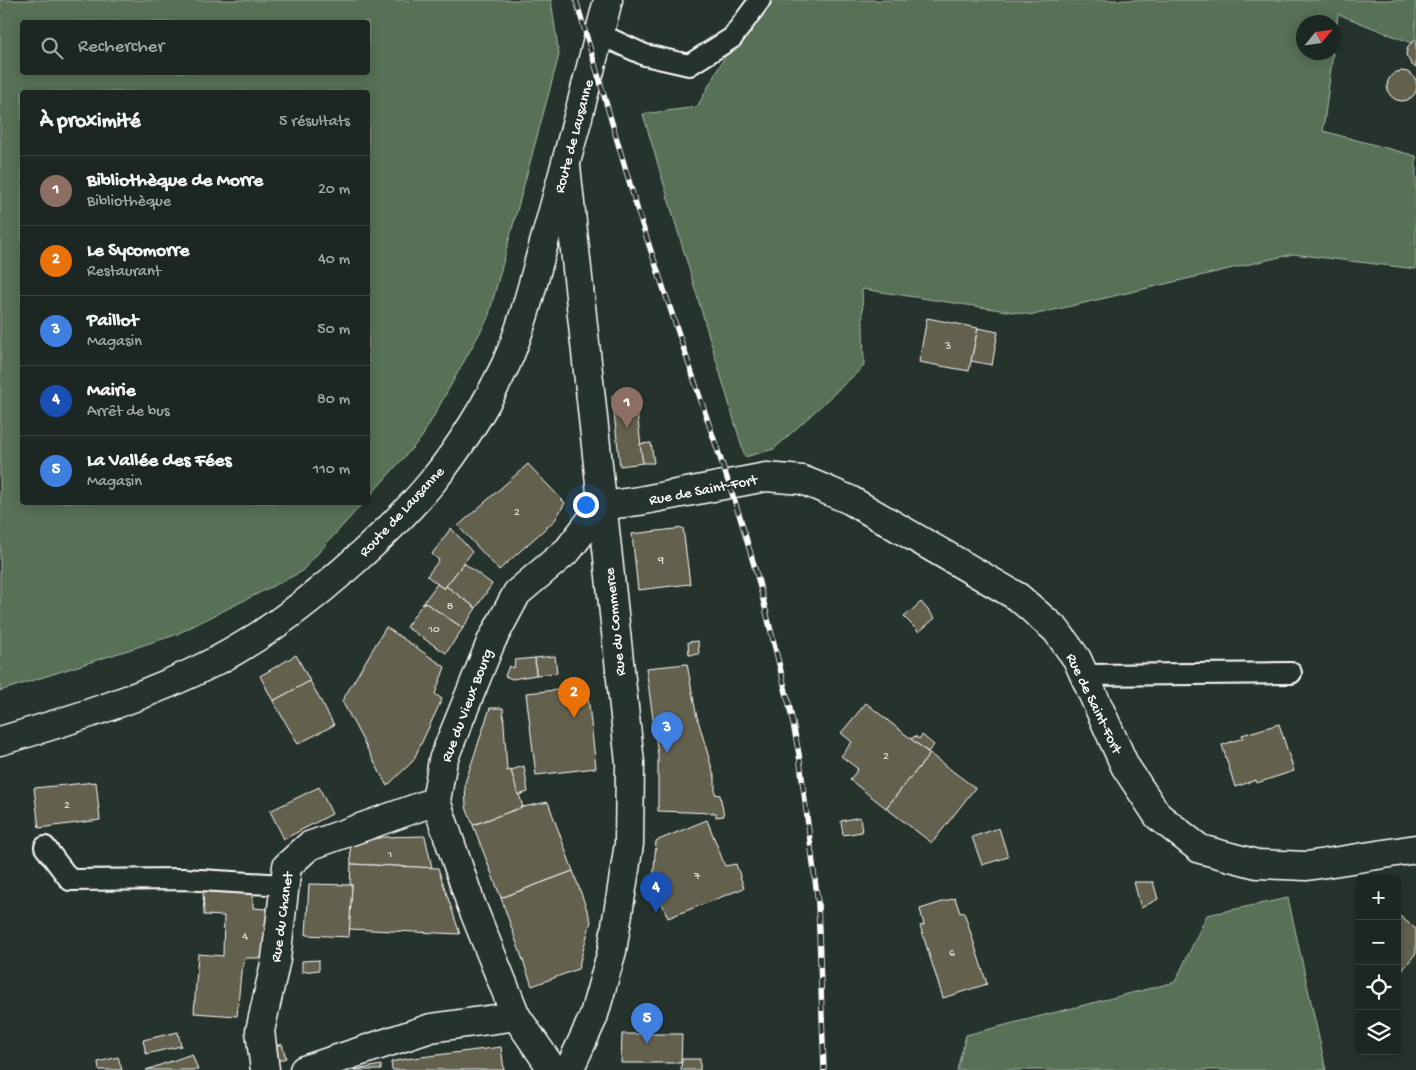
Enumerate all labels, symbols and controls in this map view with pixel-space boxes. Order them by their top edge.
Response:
north arrow [1296,15,1341,60]
search box [20,20,370,75]
icon: search [38,34,66,62]
text: Rechercher [78,36,164,59]
street label: Route de Lausanne [551,77,599,195]
text: À proximité [40,110,141,135]
text: 5 résultats [279,113,350,132]
text: Bibliothèque de Morre [87,170,263,193]
text: 1 [53,181,59,200]
text: 20 m [318,181,350,200]
text: Bibliothèque [87,193,171,212]
text: Le Sycomorre [87,240,189,263]
text: 2 [52,251,60,270]
text: 40 m [318,251,350,270]
text: Restaurant [87,263,161,282]
text: Paillot [87,310,138,333]
text: 3 [52,321,60,340]
text: 50 m [317,321,350,340]
text: Magasin [87,333,142,352]
house number: 3 [944,340,951,354]
text: Mairie [87,380,136,403]
pin: 1 [611,387,643,428]
text: 4 [52,391,60,410]
text: 80 m [317,391,350,410]
text: Arrêt de bus [87,403,170,422]
text: La Vallée des Fées [87,450,231,473]
text: 5 [52,461,60,480]
text: 110 m [313,461,350,480]
street label: Route de Lausanne [356,463,449,561]
street label: Rue de Saint-Fort [648,471,761,510]
text: Magasin [87,473,142,492]
your location [573,492,599,518]
house number: 2 [514,506,520,520]
house number: 9 [657,554,664,568]
street label: Rue du Commerce [601,567,631,677]
house number: 8 [447,600,454,614]
house number: 10 [427,623,440,637]
street label: Rue du Vieux Bourg [438,647,498,765]
street label: Rue de Saint-Fort [1061,651,1126,759]
pin: 2 [558,677,590,718]
pin: 3 [651,712,683,753]
house number: 2 [883,750,889,764]
house number: 2 [64,799,70,813]
house number: 1 [387,848,393,862]
street label: Rue du Chanet [268,869,298,964]
house number: 7 [693,870,701,884]
pin: 4 [640,872,672,913]
map controls [1356,875,1401,1055]
button: + [1356,875,1401,920]
button: − [1356,920,1401,965]
house number: 4 [242,930,248,944]
house number: 6 [949,947,956,961]
button: locate [1356,965,1401,1010]
pin: 5 [631,1003,663,1044]
button: layers [1356,1010,1401,1055]

